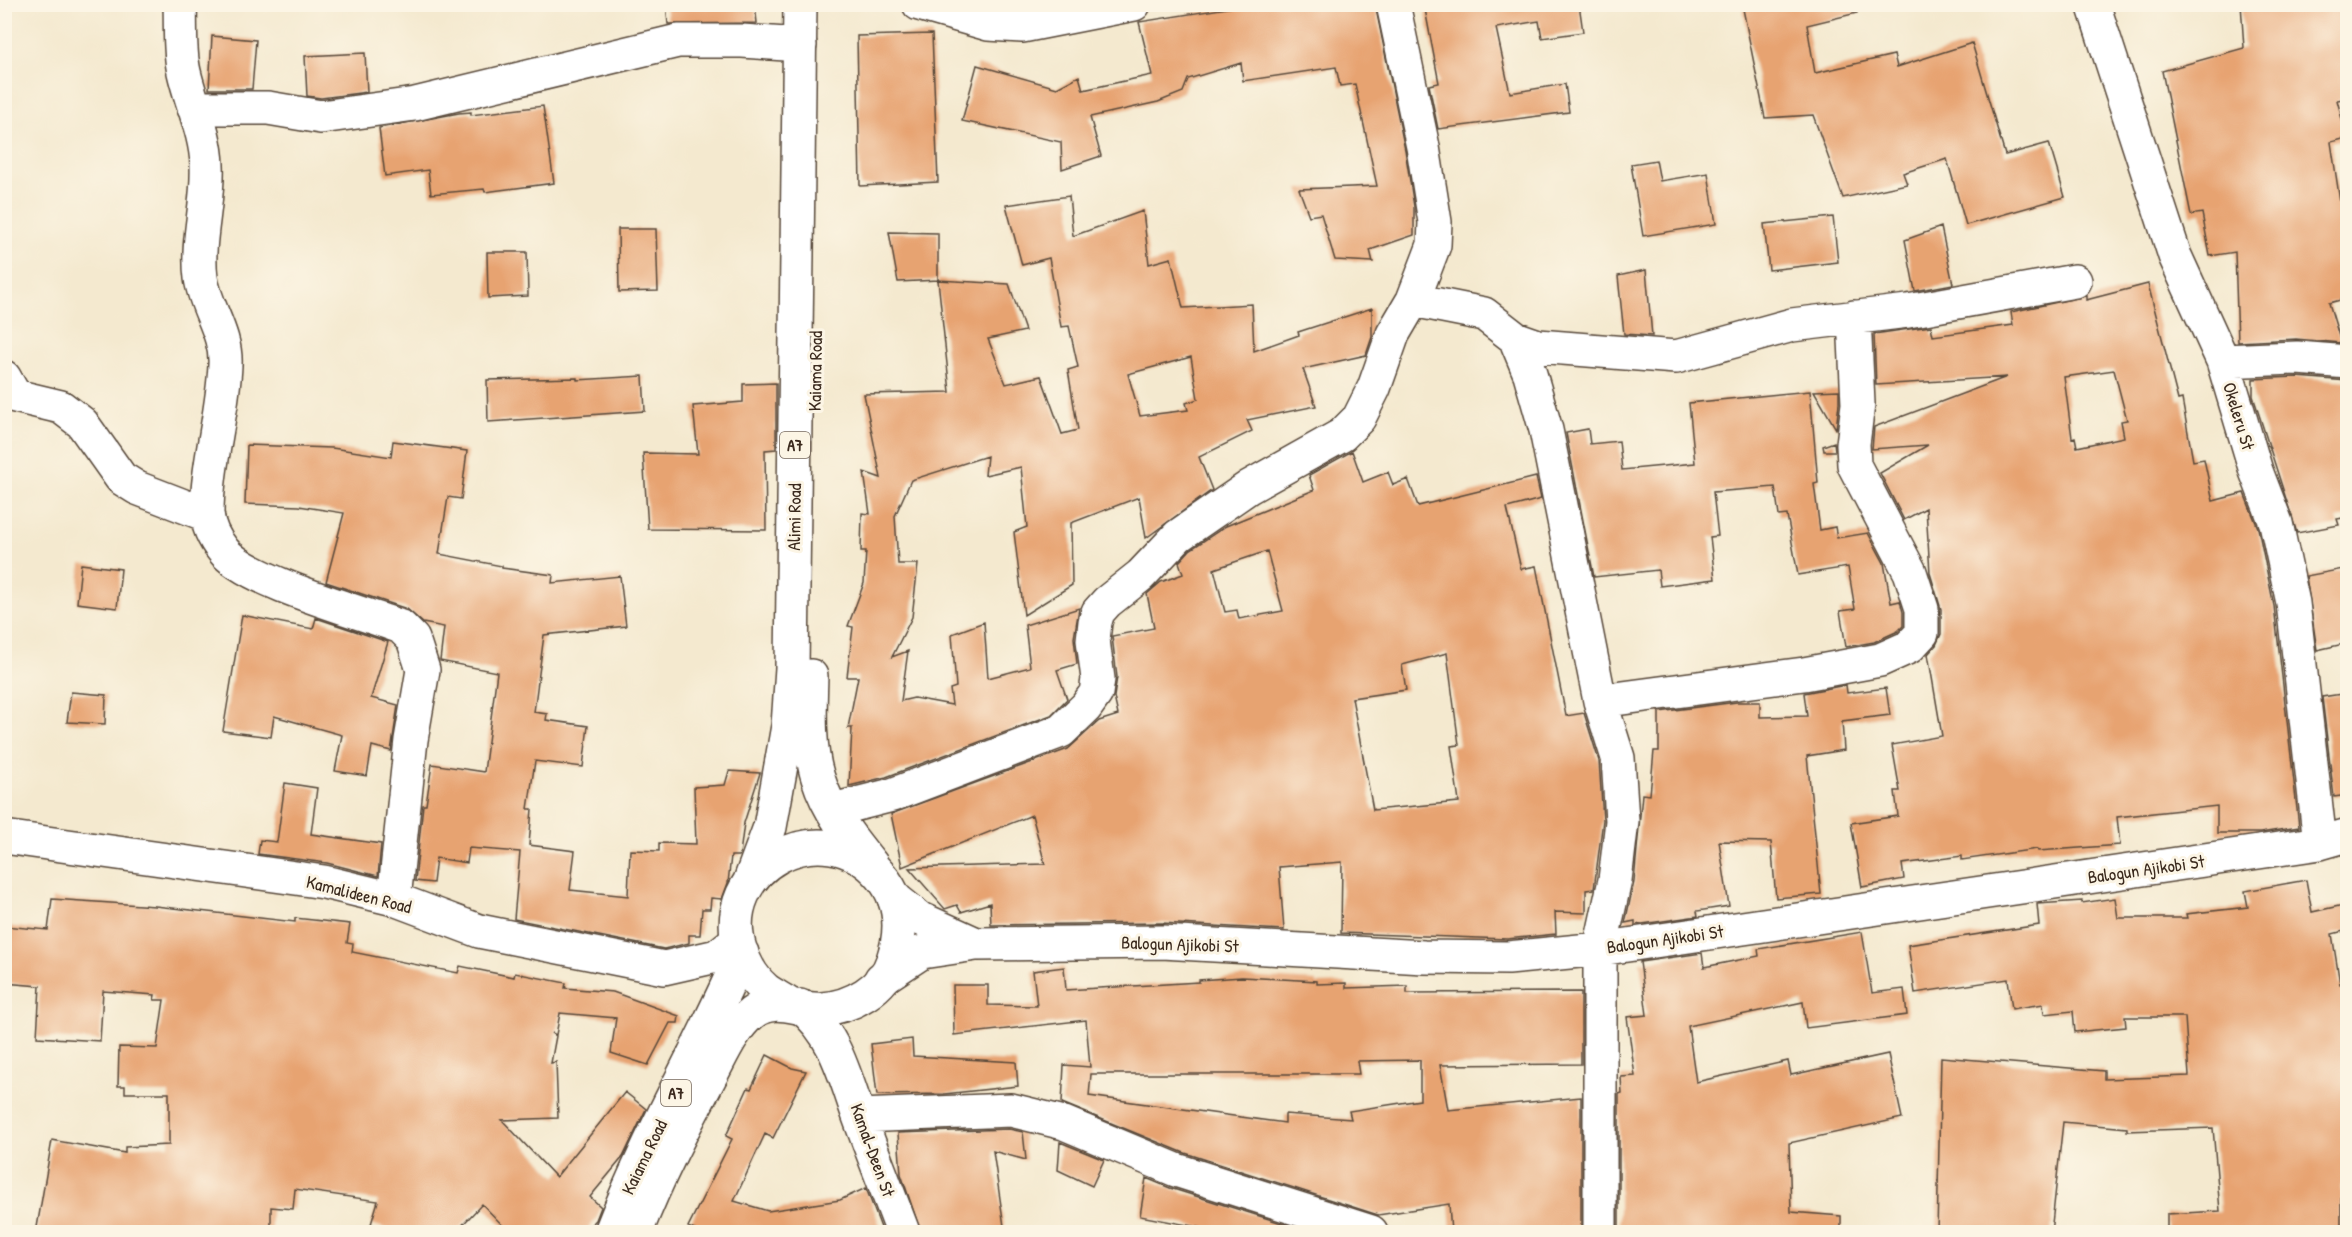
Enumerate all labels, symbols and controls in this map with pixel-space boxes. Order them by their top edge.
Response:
street label: Kaiama Road [802,331,828,411]
street label: Okeleru St [2217,379,2261,454]
road number: A7 [780,432,810,458]
street label: Alimi Road [781,483,807,551]
street label: Balogun Ajikobi St [2086,848,2207,890]
street label: Kamalideen Road [304,869,414,919]
street label: Balogun Ajikobi St [1605,918,1726,960]
street label: Balogun Ajikobi St [1121,929,1240,959]
road number: A7 [661,1080,691,1106]
street label: Kamal-Deen St [845,1100,902,1201]
street label: Kaiama Road [615,1115,673,1199]

